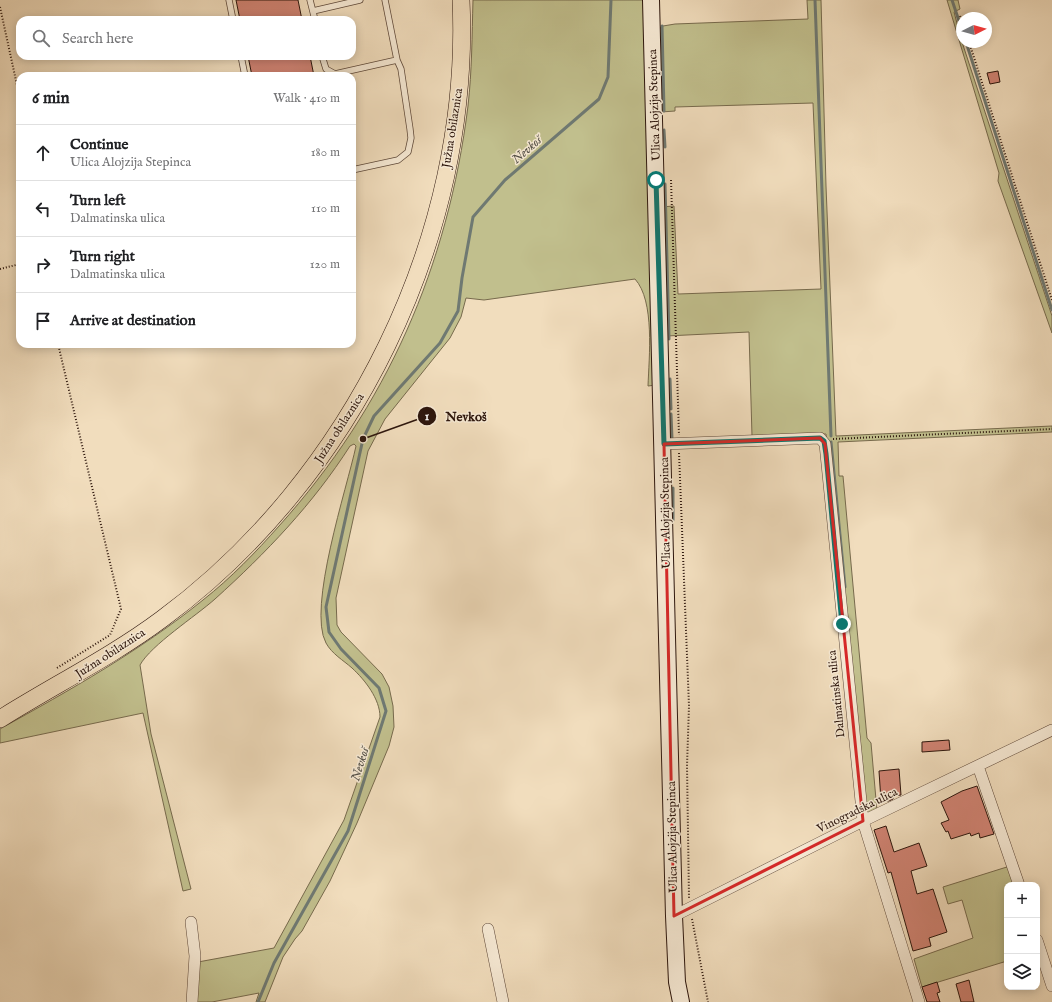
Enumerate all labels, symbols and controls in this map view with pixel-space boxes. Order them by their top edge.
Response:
north arrow [956,12,992,48]
search box [16,16,356,60]
icon: search [30,27,52,49]
text: Search here [62,29,133,48]
street label: Ulica Alojzija Stepinca [645,48,665,161]
street label: Južna obilaznica [438,86,467,171]
text: 6 min [32,88,70,109]
text: Walk · 410 m [273,90,340,107]
water label: Nevkoš [508,131,547,168]
text: Continue [70,135,128,154]
icon: ahead [32,142,54,164]
text: 180 m [311,144,340,161]
text: Ulica Alojzija Stepinca [70,154,191,171]
route start [647,171,665,189]
text: Turn left [70,191,126,210]
icon: left [32,198,54,220]
text: 110 m [311,200,340,217]
text: Dalmatinska ulica [70,210,165,227]
text: Turn right [70,247,135,266]
icon: right [32,254,54,276]
text: 120 m [310,256,340,273]
text: Dalmatinska ulica [70,266,165,283]
icon: arrive [32,310,54,332]
text: Arrive at destination [70,311,196,330]
street label: Južna obilaznica [310,390,369,468]
callout: Nevkoš [417,404,494,429]
text: 1 [425,409,430,424]
text: Nevkoš [445,409,487,426]
street label: Ulica Alojzija Stepinca [657,456,675,569]
route end [833,615,851,633]
street label: Južna obilaznica [71,625,149,684]
street label: Dalmatinska ulica [824,649,849,738]
water label: Nevkoš [347,743,374,783]
street label: Ulica Alojzija Stepinca [664,780,682,893]
street label: Vinogradska ulica [814,784,901,837]
map controls [1004,882,1040,990]
button: + [1004,882,1040,918]
button: − [1004,918,1040,954]
button: layers [1004,954,1040,990]

